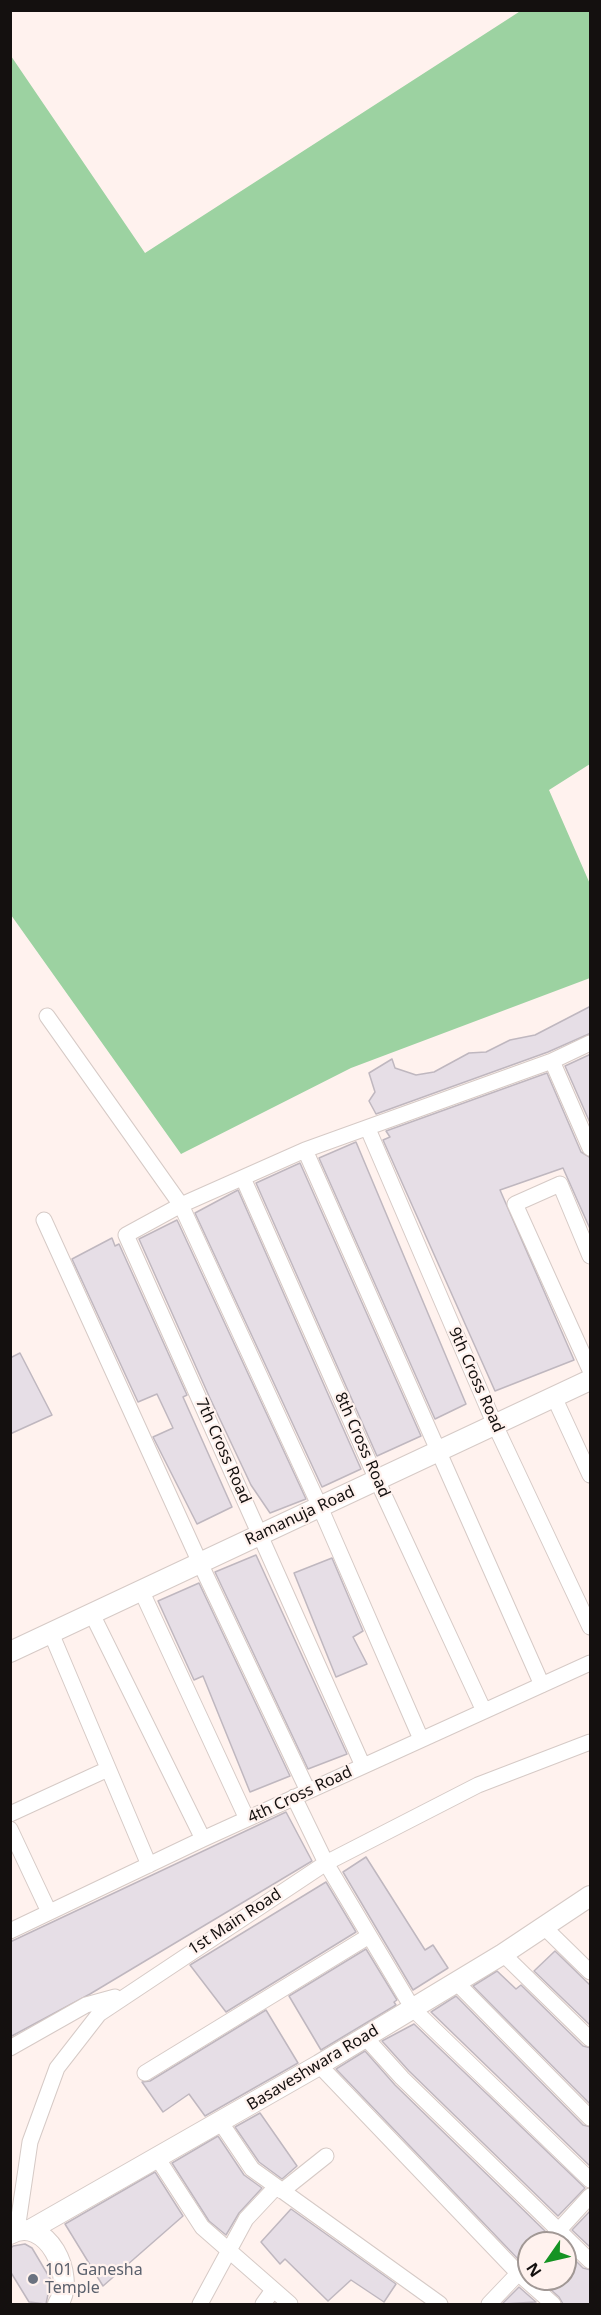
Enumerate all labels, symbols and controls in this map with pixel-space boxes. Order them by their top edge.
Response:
street label: 9th Cross Road [444,1324,508,1436]
street label: 8th Cross Road [330,1389,394,1501]
street label: 7th Cross Road [191,1395,255,1507]
street label: Ramanuja Road [242,1482,358,1550]
street label: 4th Cross Road [245,1762,355,1828]
street label: 1st Main Road [185,1885,285,1959]
street label: Basaveshwara Road [244,2021,382,2115]
north arrow [517,2231,577,2291]
text: N [521,2258,546,2282]
place label: 101 Ganesha Temple [45,2260,143,2298]
marker: 101 Ganesha Temple [26,2272,40,2286]

